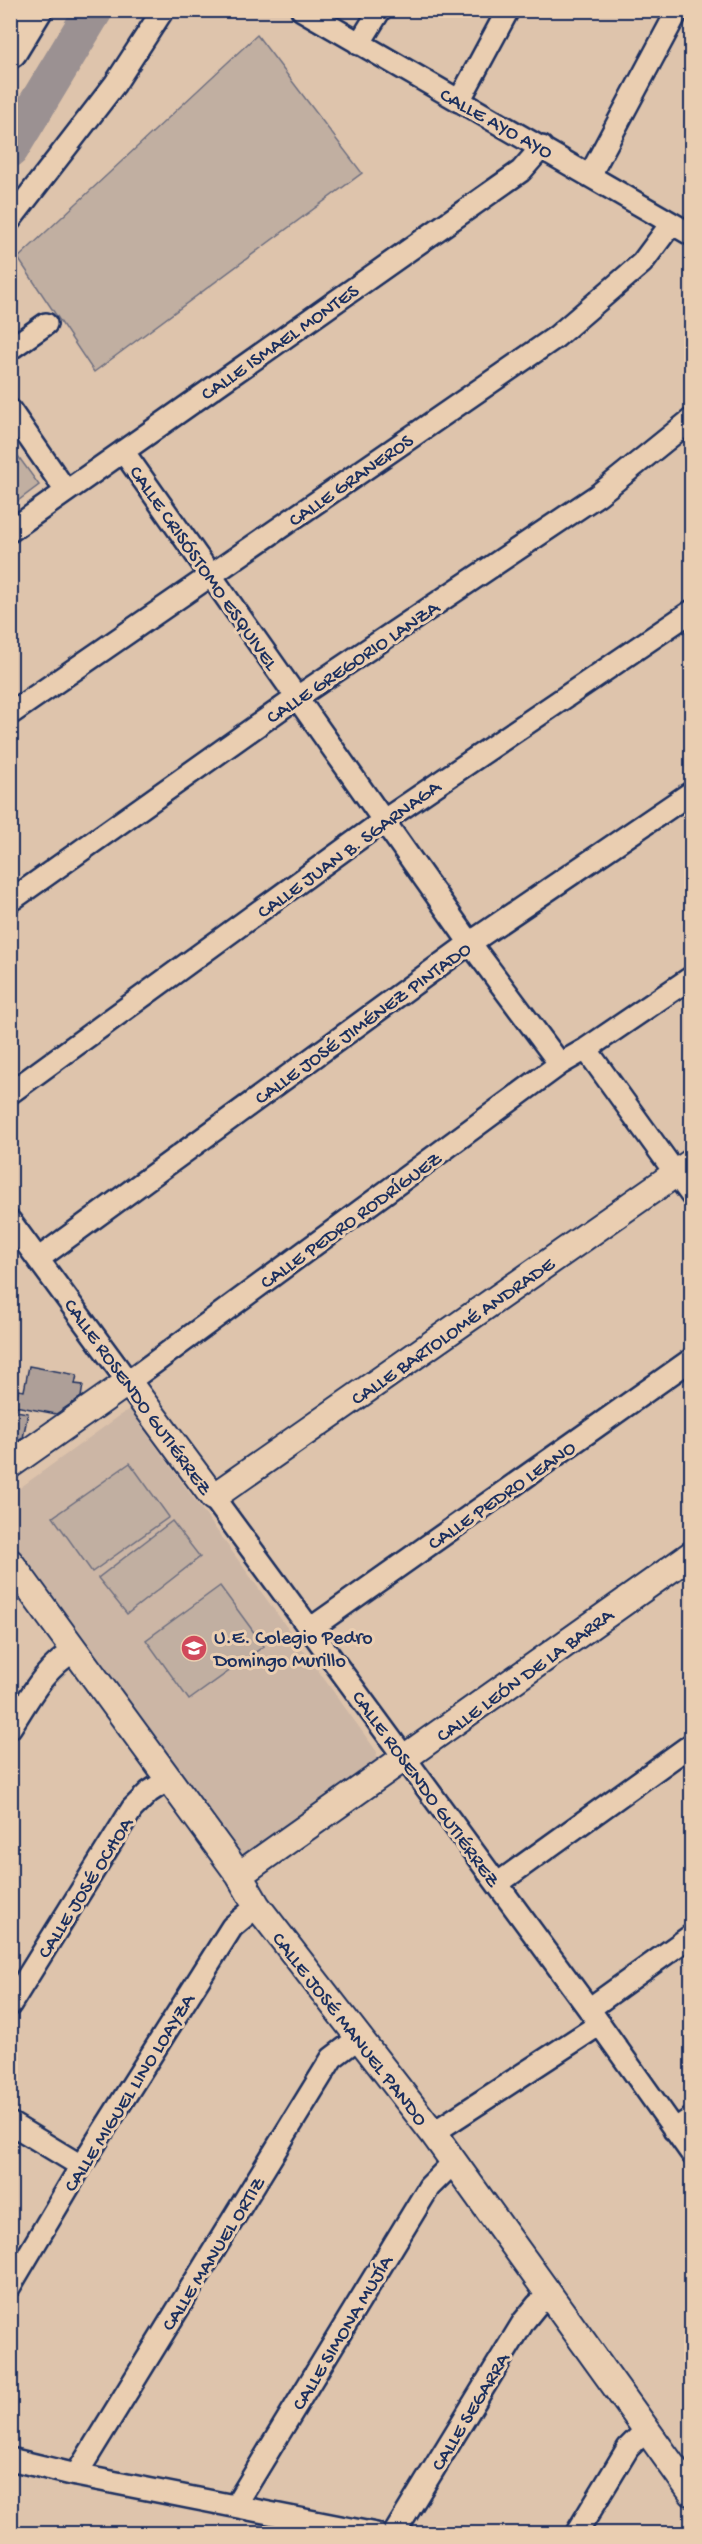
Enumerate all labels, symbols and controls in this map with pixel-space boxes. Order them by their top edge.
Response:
street label: CALLE AYO AYO [435,85,556,166]
street label: CALLE ISMAEL MONTES [198,280,365,407]
street label: CALLE GRANEROS [285,430,419,533]
street label: CALLE CRISÓSTOMO ESQUIVEL [123,462,282,676]
street label: CALLE GREGORIO LANZA [263,597,446,730]
street label: CALLE JUAN B. SGARNAGA [254,776,447,925]
street label: CALLE JOSÉ JIMÉNEZ PINTADO [251,938,477,1111]
street label: CALLE PEDRO RODRÍGUEZ [256,1147,448,1295]
street label: CALLE BARTOLOMÉ ANDRADE [347,1252,561,1412]
street label: CALLE ROSENDO GUTIÉRREZ [57,1295,217,1502]
street label: CALLE PEDRO LEANO [425,1437,581,1556]
street label: CALLE LEÓN DE LA BARRA [433,1604,620,1749]
place label: U.E. Colegio Pedro Domingo Murillo [212,1628,373,1674]
school or university icon: U.E. Colegio Pedro Domingo Murillo [179,1633,209,1663]
street label: CALLE ROSENDO GUTIÉRREZ [345,1687,505,1894]
street label: CALLE JOSÉ OCHOA [34,1813,140,1964]
street label: CALLE JOSÉ MANUEL PANDO [265,1928,432,2132]
street label: CALLE MIGUEL LINO LOAYZA [61,1990,202,2197]
street label: CALLE MANUEL ORTIZ [158,2173,272,2336]
street label: CALLE SIMONA MUJÍA [288,2251,400,2415]
street label: CALLE SEGARRA [428,2349,517,2476]

